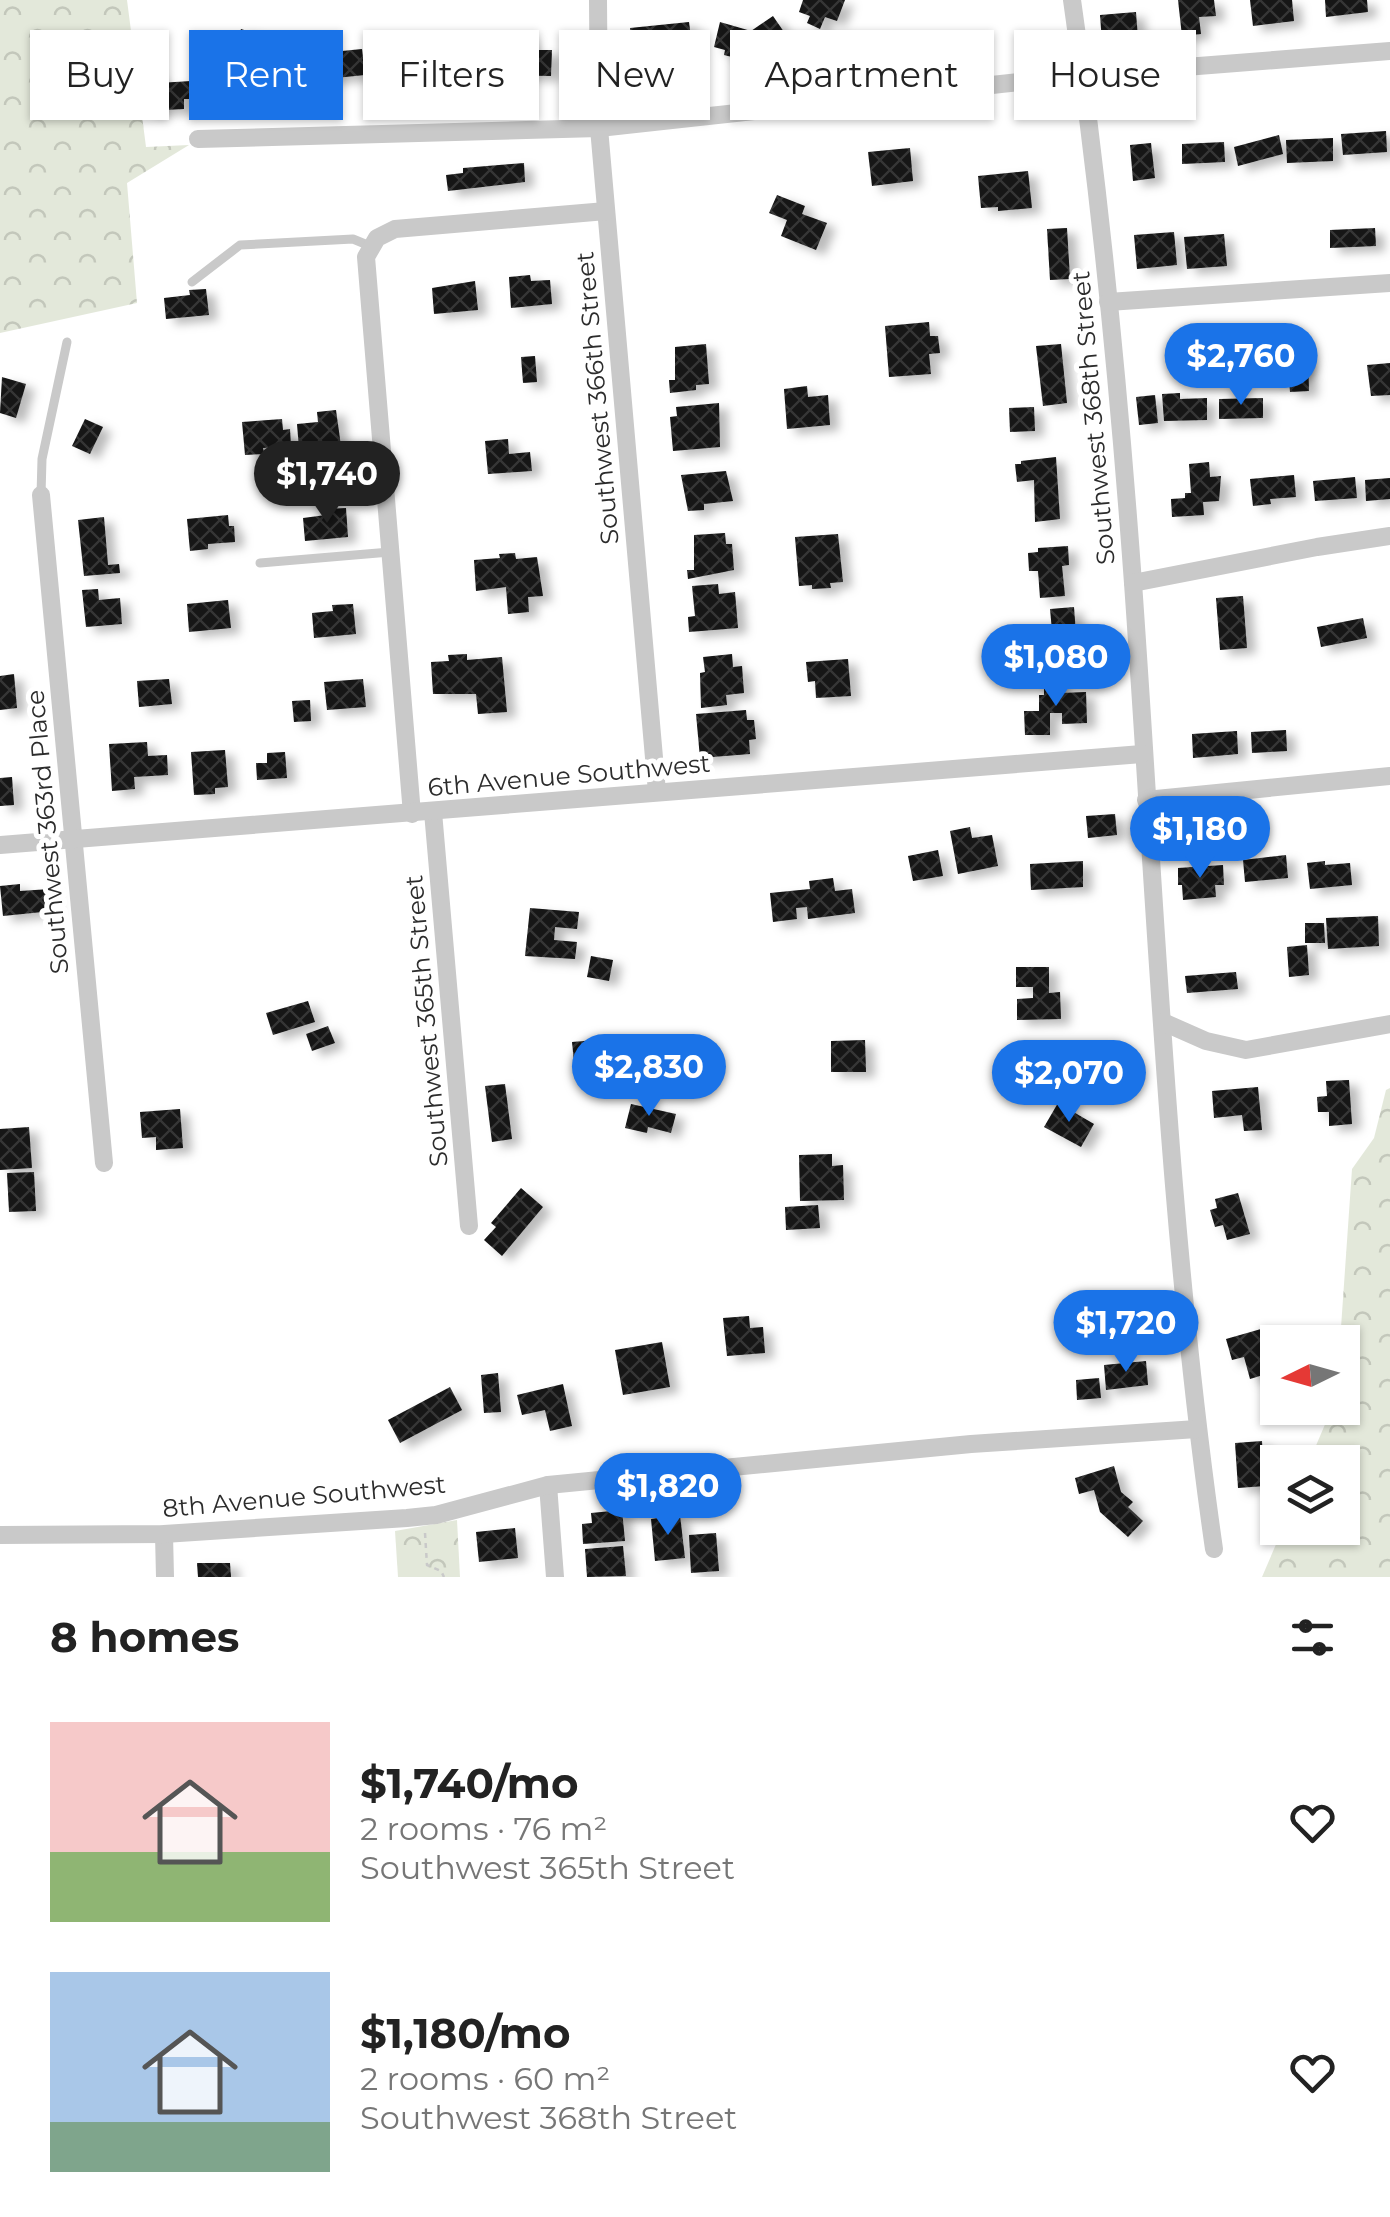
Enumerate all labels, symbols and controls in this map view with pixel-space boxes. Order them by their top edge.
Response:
chip: Buy [30,30,169,120]
chip: Rent [189,30,343,120]
chip: Filters [363,30,539,120]
chip: New [559,30,710,120]
chip: Apartment [730,30,994,120]
chip: House [1014,30,1196,120]
street label: Southwest 366th Street [569,250,625,546]
street label: Southwest 368th Street [1065,270,1121,566]
pin: $2,760 [1160,323,1322,408]
text: $2,760 [1187,336,1295,375]
pin: $1,740 [246,441,408,526]
text: $1,740 [276,454,378,493]
pin: $1,080 [975,624,1137,709]
text: $1,080 [1003,637,1109,676]
street label: Southwest 363rd Place [20,689,74,975]
street label: 6th Avenue Southwest [427,748,711,802]
pin: $1,180 [1119,796,1281,881]
text: $1,180 [1152,809,1248,848]
street label: Southwest 365th Street [398,874,454,1168]
pin: $2,830 [568,1034,730,1119]
pin: $2,070 [988,1040,1150,1125]
text: $2,830 [594,1047,704,1086]
text: $2,070 [1014,1053,1124,1092]
pin: $1,720 [1045,1290,1207,1375]
text: $1,720 [1076,1303,1176,1342]
north arrow [1260,1325,1360,1425]
map controls [1260,1325,1360,1545]
button: layers [1260,1445,1360,1545]
pin: $1,820 [587,1453,749,1538]
text: $1,820 [616,1466,720,1505]
street label: 8th Avenue Southwest [161,1469,447,1523]
icon: filters [1285,1610,1340,1665]
text: 8 homes [50,1611,239,1663]
text: $1,740/mo [360,1757,579,1809]
icon: home [130,1762,250,1882]
icon: heart [1285,1795,1340,1850]
text: 2 rooms · 76 m² [360,1809,607,1848]
text: Southwest 365th Street [360,1848,735,1887]
text: $1,180/mo [360,2007,571,2059]
icon: home [130,2012,250,2132]
icon: heart [1285,2045,1340,2100]
text: 2 rooms · 60 m² [360,2059,610,2098]
text: Southwest 368th Street [360,2098,737,2137]

